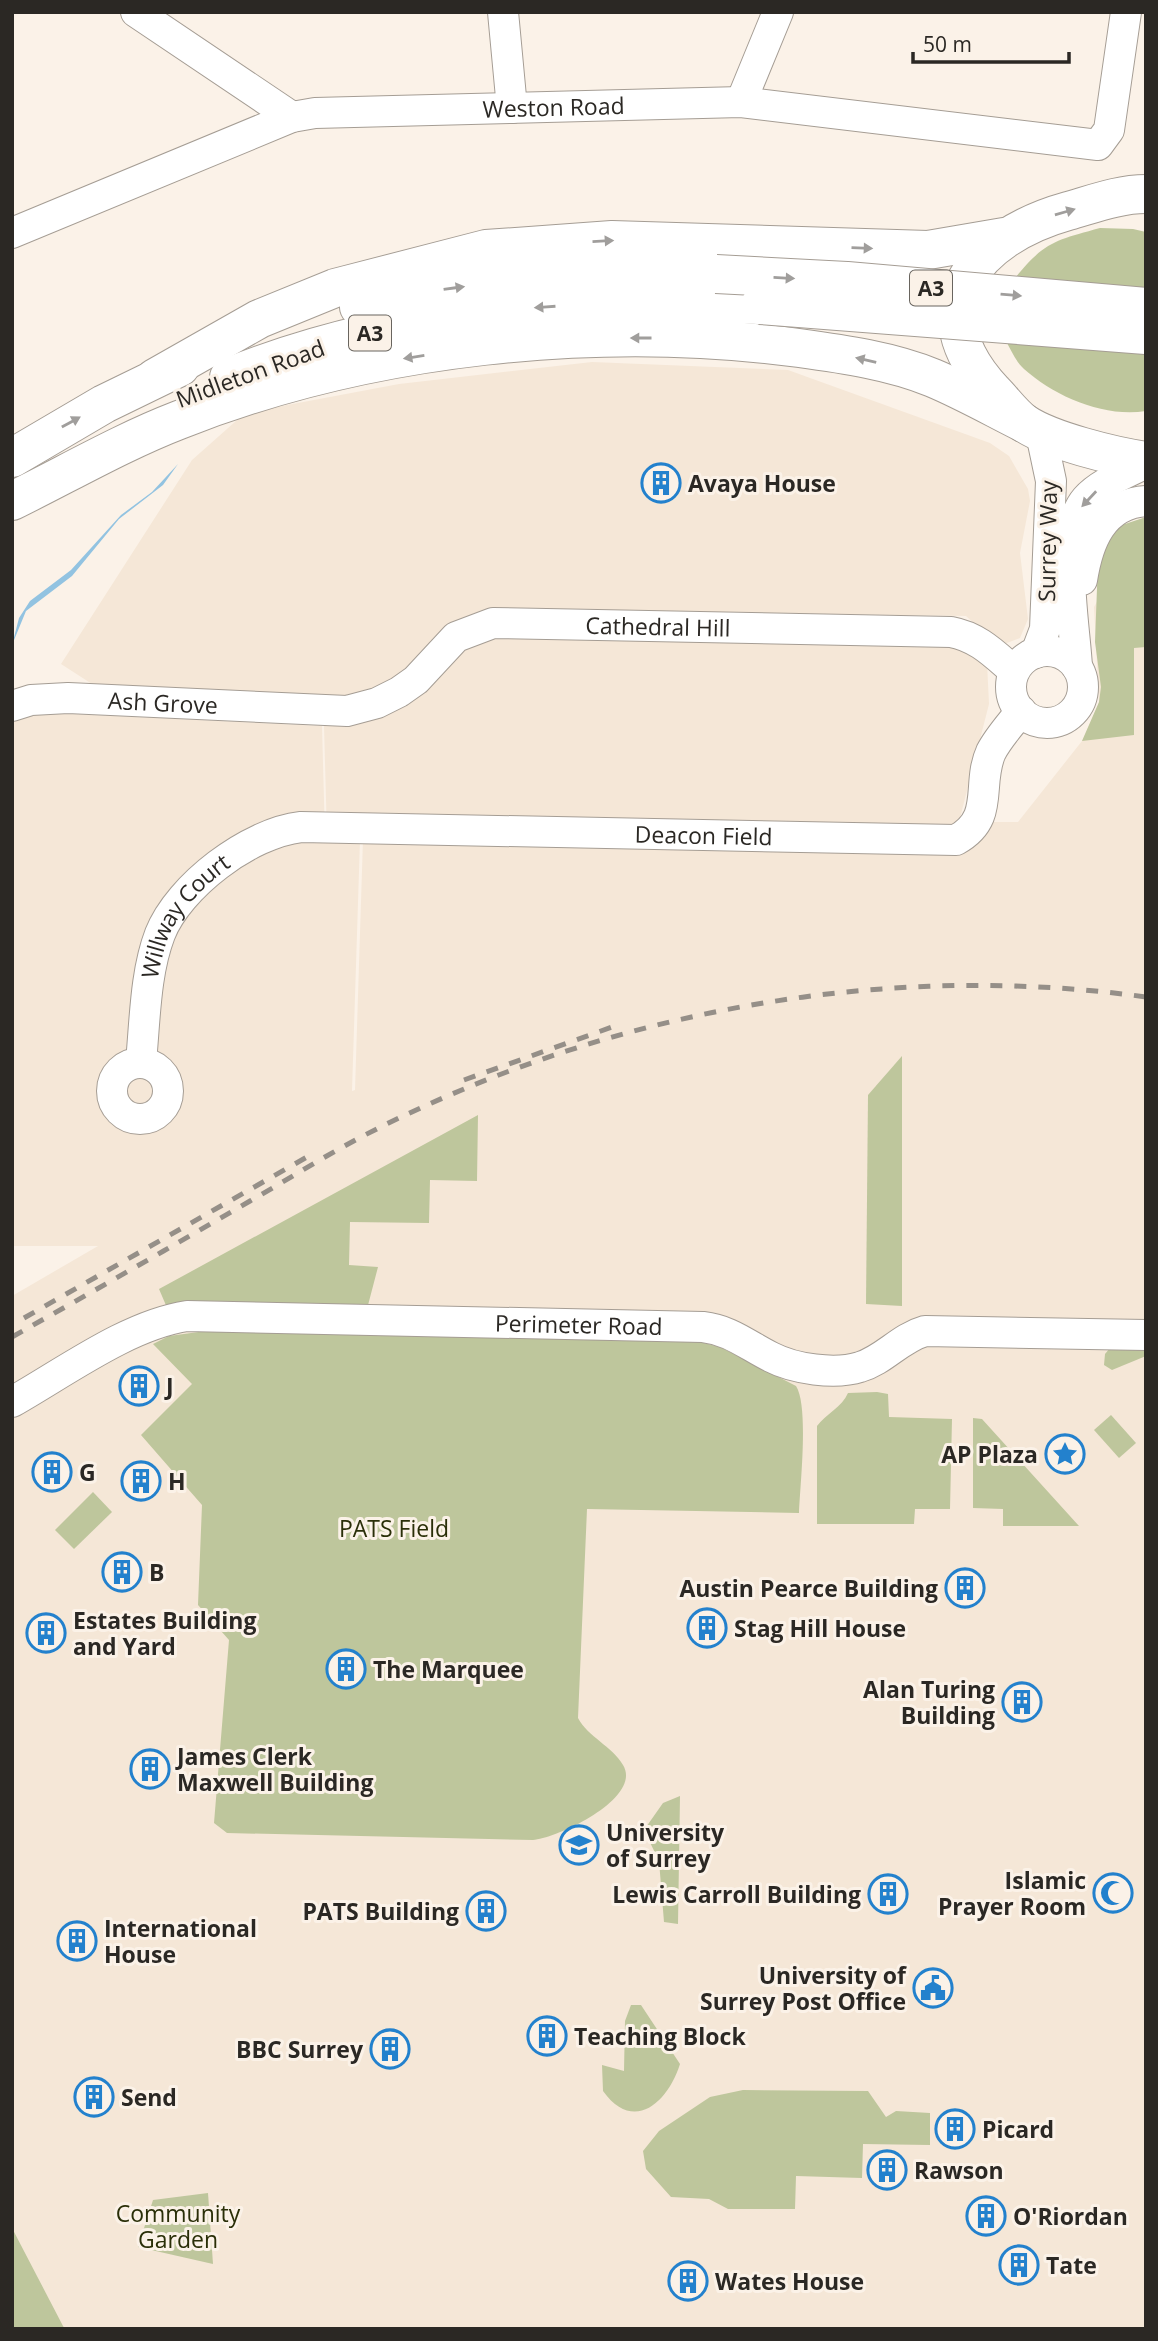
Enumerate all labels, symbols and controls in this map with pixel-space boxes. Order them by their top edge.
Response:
scale bar [913,21,1069,65]
text: 50 m [923,30,972,58]
street label: Weston Road [482,89,625,125]
one-way arrow [1055,206,1076,216]
one-way arrow [592,235,614,246]
one-way arrow [852,242,874,253]
road number: A3 [910,270,952,306]
one-way arrow [773,272,795,283]
one-way arrow [444,282,466,293]
one-way arrow [1000,290,1022,301]
one-way arrow [534,302,556,313]
road number: A3 [349,316,391,350]
street label: Midleton Road [171,331,329,415]
one-way arrow [629,332,651,344]
one-way arrow [403,352,425,363]
one-way arrow [855,354,877,365]
one-way arrow [61,416,80,428]
building icon: Avaya House [640,462,682,504]
place label: Avaya House [688,467,836,499]
street label: Surrey Way [1030,480,1064,602]
one-way arrow [1081,490,1097,508]
street label: Cathedral Hill [585,609,731,644]
street label: Ash Grove [107,684,219,721]
street label: Deacon Field [634,818,773,852]
street label: Willway Court [133,846,236,981]
street label: Perimeter Road [495,1307,663,1342]
building icon: J [118,1365,160,1407]
place label: J [164,1370,174,1402]
place icon: AP Plaza [1044,1433,1086,1475]
place label: AP Plaza [941,1438,1038,1470]
building icon: G [31,1451,73,1493]
place label: G [79,1456,96,1488]
building icon: H [120,1460,162,1502]
place label: H [168,1465,186,1497]
park label: PATS Field [339,1512,449,1544]
building icon: B [101,1551,143,1593]
place label: B [149,1556,164,1588]
building icon: Austin Pearce Building [944,1567,986,1609]
place label: Austin Pearce Building [679,1572,938,1604]
place label: Estates Building and Yard [73,1604,256,1662]
building icon: Stag Hill House [686,1607,728,1649]
building icon: Estates Building and Yard [25,1612,67,1654]
place label: Stag Hill House [734,1612,906,1644]
building icon: The Marquee [325,1648,367,1690]
place label: The Marquee [373,1653,524,1685]
place label: Alan Turing Building [863,1673,995,1731]
building icon: Alan Turing Building [1001,1681,1043,1723]
place label: James Clerk Maxwell Building [175,1740,373,1798]
building icon: James Clerk Maxwell Building [129,1748,171,1790]
place label: University of Surrey [606,1816,725,1874]
school or university icon: University of Surrey [558,1824,600,1866]
place label: Islamic Prayer Room [938,1864,1086,1922]
mosque icon: Islamic Prayer Room [1092,1872,1134,1914]
building icon: Lewis Carroll Building [867,1873,909,1915]
place label: Lewis Carroll Building [612,1878,861,1910]
building icon: PATS Building [465,1890,507,1932]
place label: PATS Building [302,1895,459,1927]
place label: International House [104,1912,257,1970]
building icon: International House [56,1920,98,1962]
place label: University of Surrey Post Office [700,1959,907,2017]
public building icon: University of Surrey Post Office [912,1967,954,2009]
building icon: Teaching Block [526,2015,568,2057]
place label: Teaching Block [574,2020,746,2052]
building icon: BBC Surrey [369,2028,411,2070]
place label: BBC Surrey [236,2033,364,2065]
building icon: Send [73,2076,115,2118]
place label: Send [121,2081,177,2113]
building icon: Picard [934,2108,976,2150]
place label: Picard [982,2113,1054,2145]
building icon: Rawson [866,2149,908,2191]
place label: Rawson [914,2154,1004,2186]
building icon: O'Riordan [965,2195,1007,2237]
park label: Community Garden [116,2197,241,2255]
place label: O'Riordan [1013,2200,1128,2232]
building icon: Tate [998,2244,1040,2286]
place label: Tate [1046,2249,1097,2281]
building icon: Wates House [667,2260,709,2302]
place label: Wates House [715,2265,864,2297]

